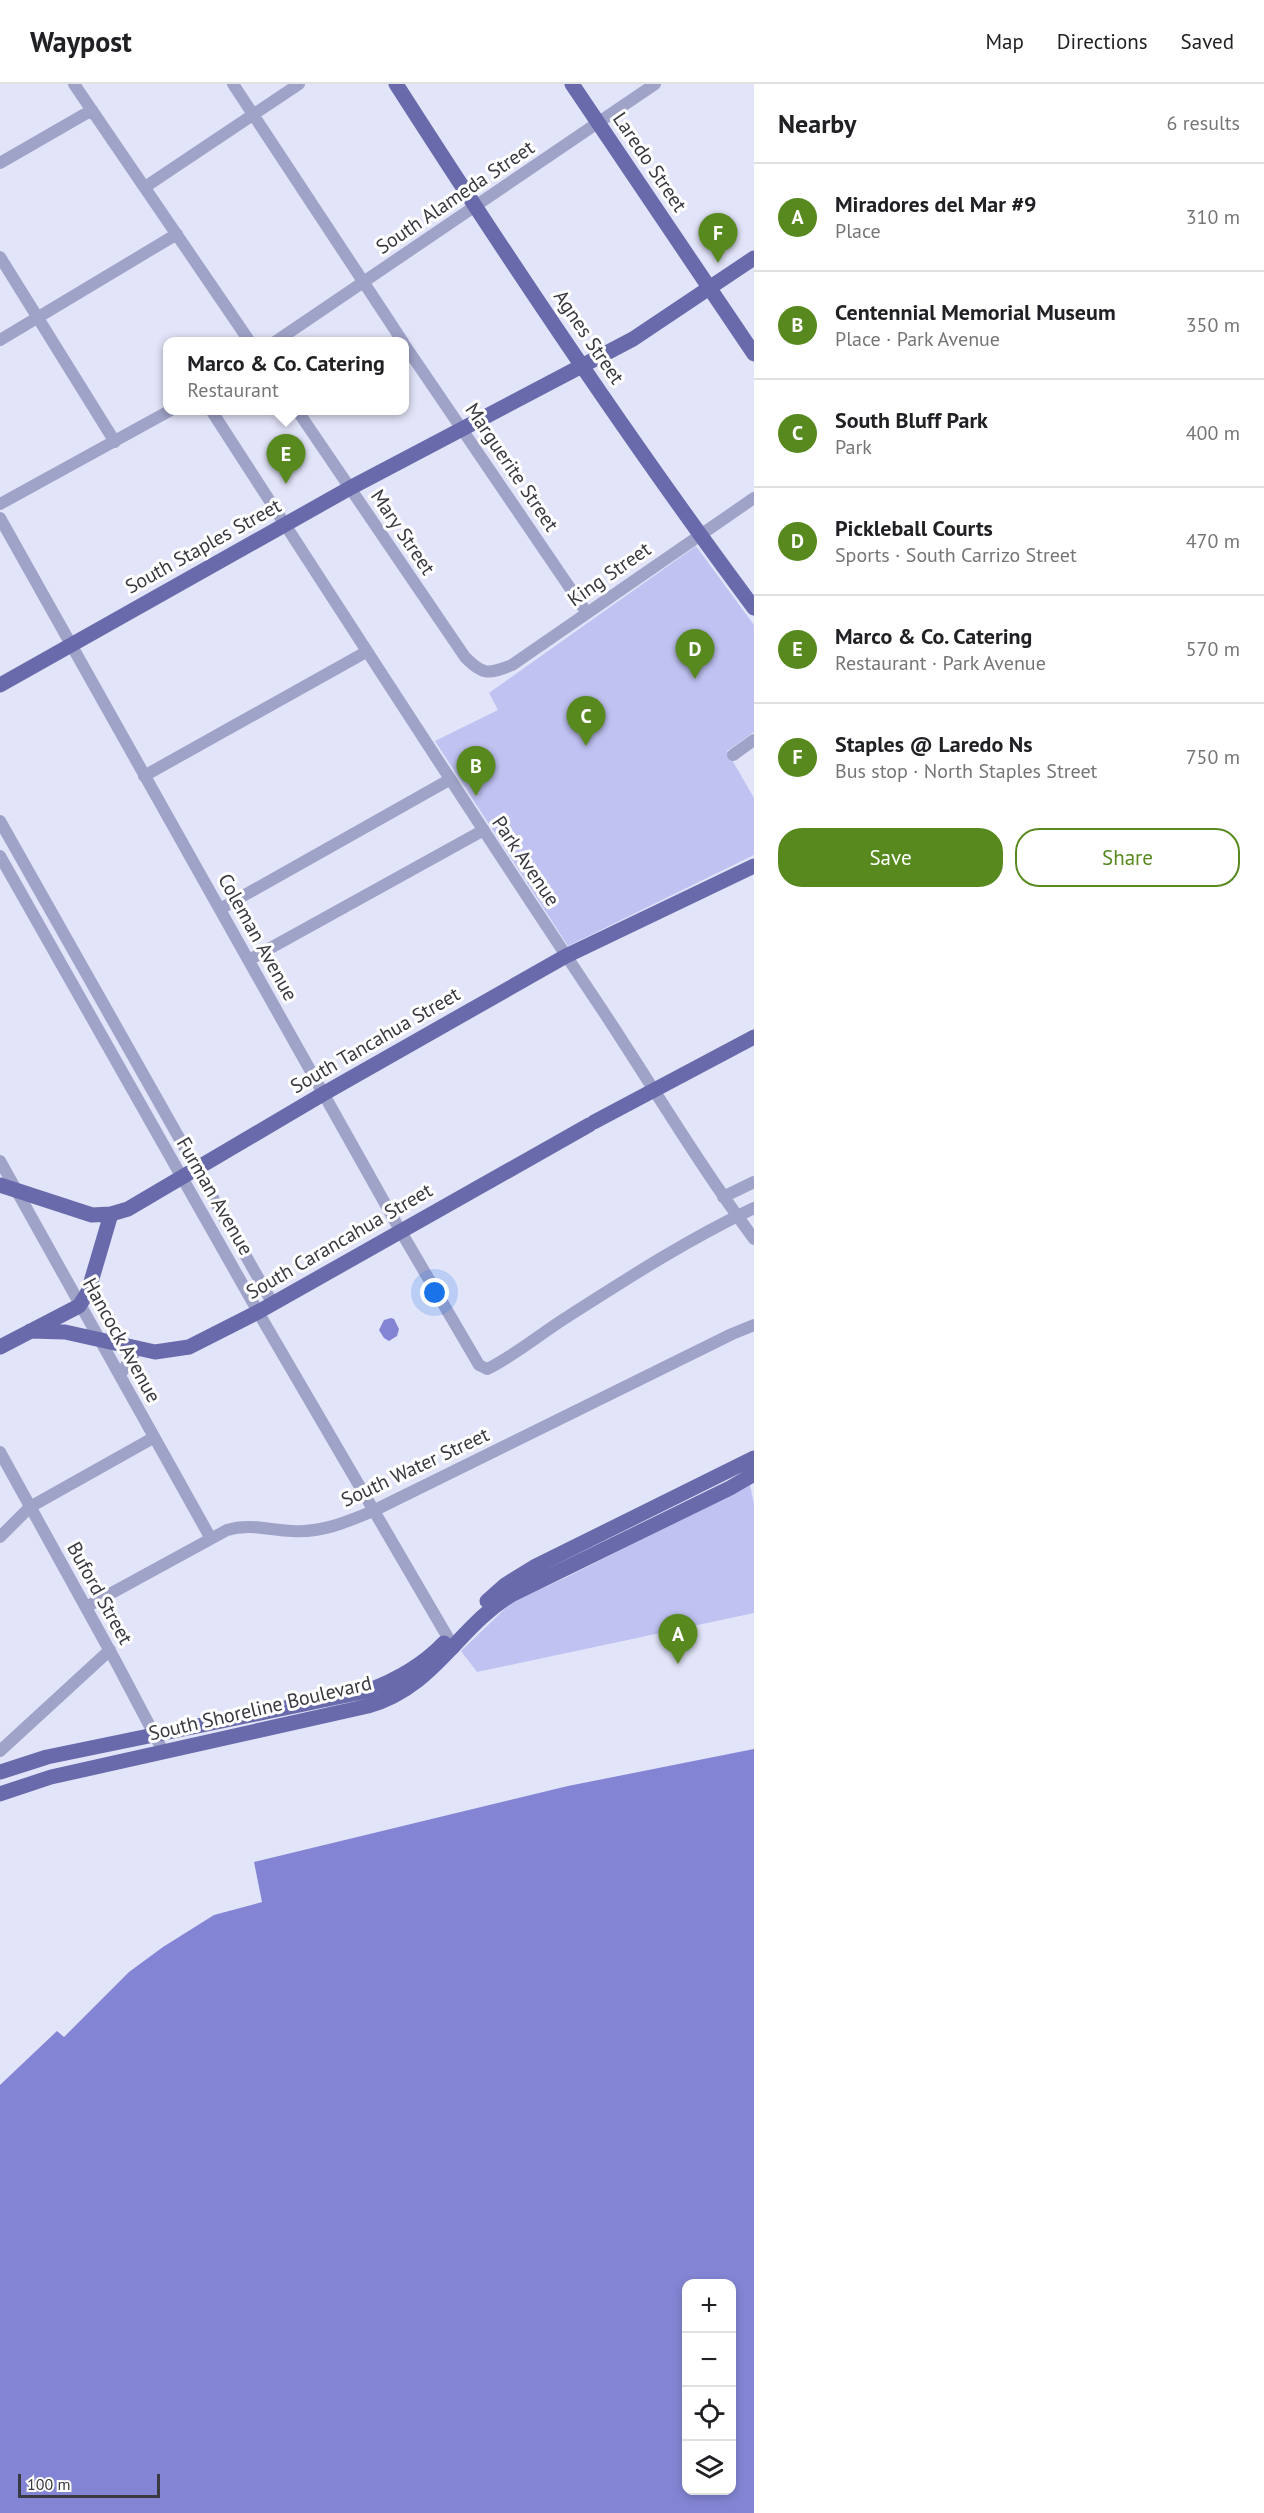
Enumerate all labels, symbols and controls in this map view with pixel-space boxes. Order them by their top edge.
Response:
text: Waypost [30,23,132,60]
text: Map [985,28,1024,55]
text: Directions [1057,28,1148,55]
text: Saved [1181,28,1234,55]
street label: Laredo Street [607,107,693,217]
text: Nearby [778,107,856,140]
text: 6 results [1167,110,1240,136]
street label: South Alameda Street [371,134,539,260]
text: Miradores del Mar #9 [835,190,1036,218]
text: A [791,204,804,230]
text: 310 m [1186,204,1240,230]
pin: F [698,214,738,263]
text: Place [835,218,881,244]
street label: Agnes Street [548,285,630,389]
text: Centennial Memorial Museum [835,298,1116,326]
text: B [792,312,803,338]
text: 350 m [1186,312,1240,338]
text: Place · Park Avenue [835,326,1000,352]
popup [163,337,409,415]
text: Marco & Co. Catering [187,349,385,377]
text: Restaurant [187,377,279,403]
street label: Marguerite Street [459,398,565,536]
text: South Bluff Park [835,406,988,434]
text: C [792,420,803,446]
text: 400 m [1186,420,1240,446]
pin: E [266,434,306,484]
text: Park [835,434,872,460]
street label: Mary Street [365,484,441,580]
street label: South Staples Street [121,492,286,600]
text: Pickleball Courts [835,514,993,542]
text: D [791,528,804,554]
text: 470 m [1186,528,1240,554]
street label: King Street [562,536,656,612]
text: Sports · South Carrizo Street [835,542,1077,568]
text: Marco & Co. Catering [835,622,1032,650]
pin: D [676,630,714,679]
text: E [792,636,803,662]
text: 570 m [1186,636,1240,662]
text: Restaurant · Park Avenue [835,650,1046,676]
pin: C [566,696,606,746]
text: Staples @ Laredo Ns [835,730,1033,758]
text: F [792,744,803,770]
text: 750 m [1186,744,1240,770]
pin: B [456,746,496,796]
text: Bus stop · North Staples Street [835,758,1097,784]
street label: Park Avenue [486,811,566,911]
button: Save [778,828,1003,887]
button: Share [1015,828,1240,887]
street label: Coleman Avenue [212,869,304,1005]
street label: South Tancahua Street [286,981,465,1099]
street label: Furman Avenue [171,1132,259,1260]
street label: South Carancahua Street [241,1177,437,1305]
street label: Hancock Avenue [77,1273,167,1407]
your location [420,1278,449,1307]
street label: South Water Street [337,1421,493,1513]
street label: Buford Street [61,1537,139,1649]
pin: A [658,1614,698,1664]
street label: South Shoreline Boulevard [146,1670,374,1746]
map controls [682,2279,736,2495]
button: + [682,2279,736,2333]
button: − [682,2333,736,2387]
button: locate [682,2387,736,2441]
button: layers [682,2441,736,2495]
scale bar [18,2471,160,2498]
text: 100 m [27,2474,70,2494]

